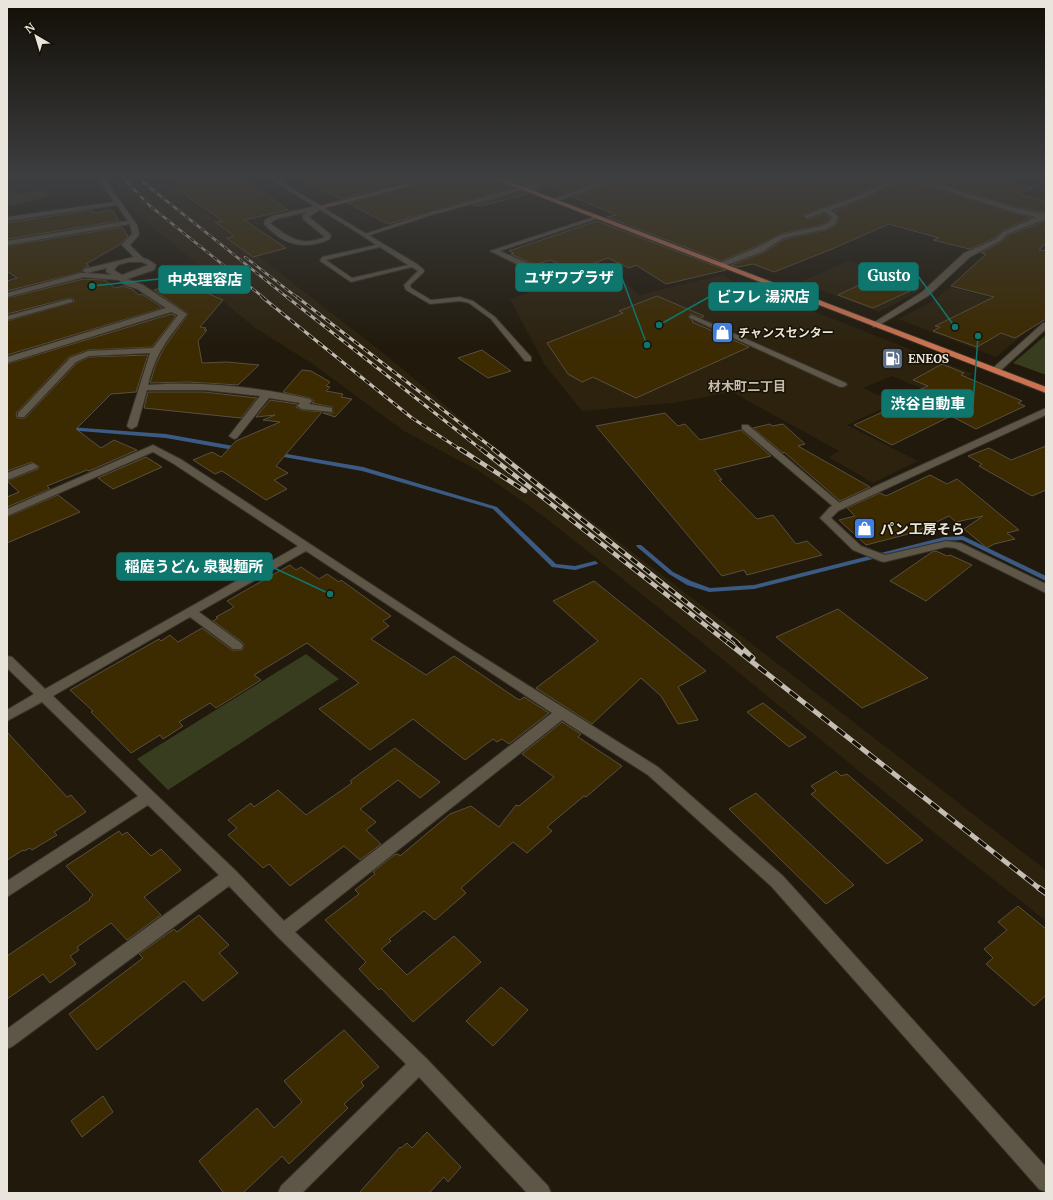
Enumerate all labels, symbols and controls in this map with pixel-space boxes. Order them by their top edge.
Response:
north arrow [16,16,56,56]
text: N [22,20,38,36]
callout: Gusto [859,263,918,290]
callout: ユザワプラザ [516,264,622,291]
callout: 中央理容店 [159,266,250,293]
text: Gusto [868,266,910,285]
text: ユザワプラザ [524,268,614,287]
text: 中央理容店 [167,270,243,289]
callout: ビフレ 湯沢店 [709,283,818,310]
text: ビフレ 湯沢店 [716,287,810,306]
shop icon: チャンスセンター [709,320,735,346]
place label: チャンスセンター [738,325,834,340]
fuel station icon: ENEOS [880,346,906,372]
place label: ENEOS [908,351,949,366]
district label: 材木町二丁目 [708,378,786,395]
callout: 渋谷自動車 [882,390,973,417]
text: 渋谷自動車 [890,394,966,413]
shop icon: パン工房そら [852,516,878,542]
place label: パン工房そら [880,520,965,538]
callout: 稲庭うどん 泉製麺所 [117,553,272,580]
text: 稲庭うどん 泉製麺所 [125,557,263,576]

